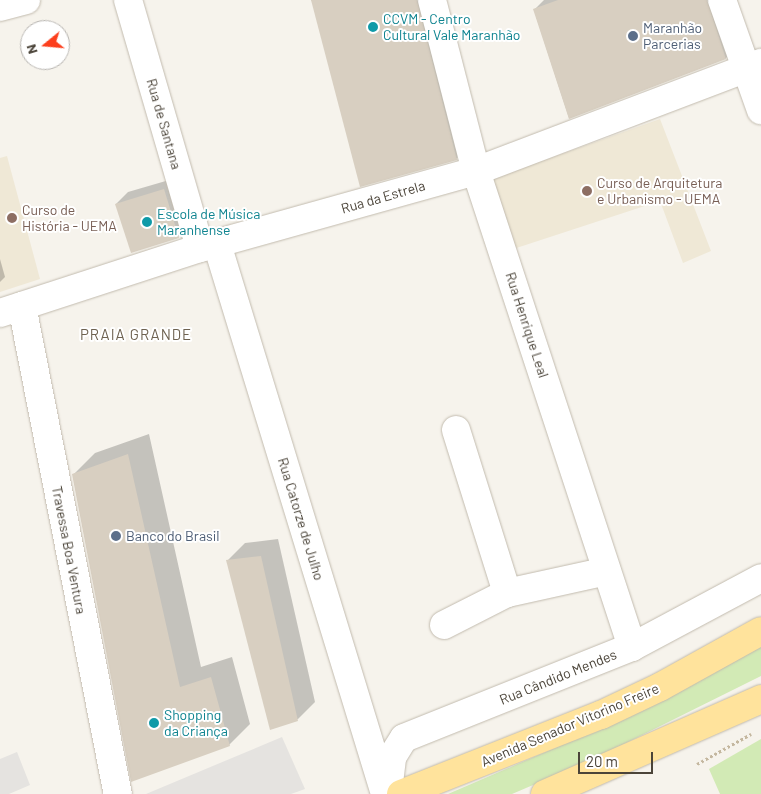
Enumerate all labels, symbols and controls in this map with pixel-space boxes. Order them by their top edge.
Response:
place label: CCVM - Centro Cultural Vale Maranhão [383,11,520,44]
north arrow [20,20,70,70]
place label: Maranhão Parcerias [643,20,702,52]
marker: CCVM - Centro Cultural Vale Maranhão [367,21,379,33]
marker: Maranhão Parcerias [627,30,639,42]
text: N [22,42,41,56]
street label: Rua de Santana [143,77,185,171]
place label: Curso de Arquitetura e Urbanismo - UEMA [597,175,722,208]
street label: Rua da Estrela [339,177,427,217]
marker: Curso de Arquitetura e Urbanismo - UEMA [581,185,593,197]
place label: Curso de História - UEMA [22,202,117,234]
place label: Escola de Música Maranhense [157,206,260,238]
marker: Curso de História - UEMA [6,212,18,224]
marker: Escola de Música Maranhense [141,216,153,228]
street label: Rua Henrique Leal [502,270,552,380]
district label: PRAIA GRANDE [78,326,194,344]
street label: Rua Catorze de Julho [274,456,328,582]
street label: Travessa Boa Ventura [48,485,90,615]
place label: Banco do Brasil [126,528,220,544]
marker: Banco do Brasil [110,530,122,542]
street label: Rua Cândido Mendes [497,646,619,708]
street label: Avenida Senador Vitorino Freire [479,680,661,770]
place label: Shopping da Criança [164,707,228,740]
marker: Shopping da Criança [148,717,160,729]
scale bar [581,742,656,774]
text: 20 m [586,752,618,770]

